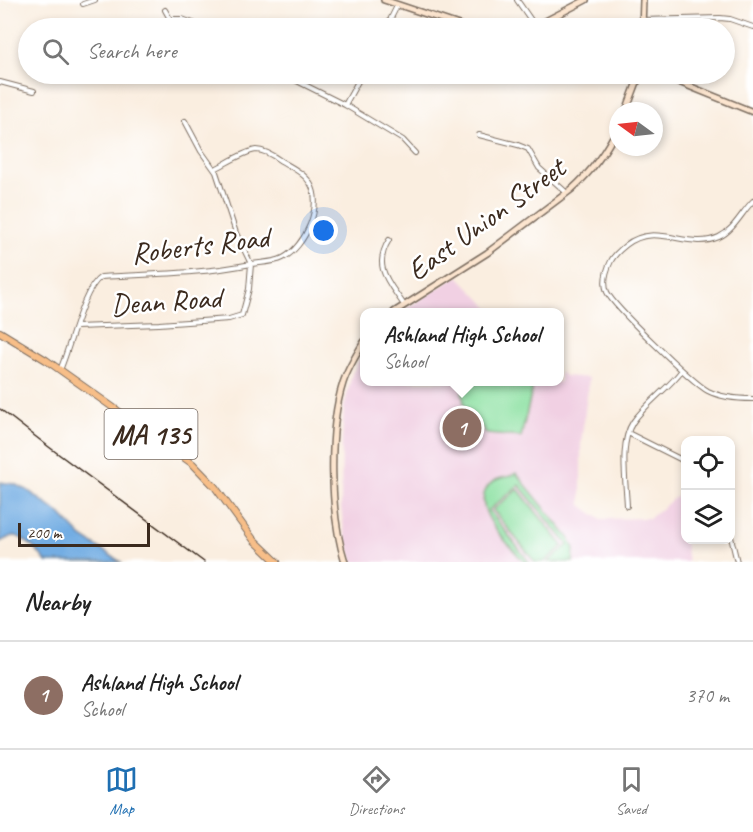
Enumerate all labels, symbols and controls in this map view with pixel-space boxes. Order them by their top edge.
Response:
search box [18,18,735,84]
icon: search [39,35,72,68]
text: Search here [87,37,177,65]
north arrow [609,102,663,156]
street label: East Union Street [400,147,575,289]
your location [309,216,338,245]
street label: Roberts Road [129,217,275,272]
street label: Dean Road [109,278,227,324]
popup [360,308,564,386]
text: Ashland High School [384,321,540,349]
text: School [384,349,427,374]
pin: 1 [442,406,482,450]
road number: MA 135 [104,409,198,459]
map controls [681,436,735,544]
button: locate [681,436,735,490]
button: layers [681,490,735,544]
scale bar [18,520,150,548]
text: 200 m [27,523,61,543]
text: Nearby [24,585,89,618]
text: Ashland High School [81,669,237,697]
text: 1 [39,683,48,708]
text: 370 m [686,683,729,708]
text: School [81,697,124,722]
tab: Map [105,763,138,819]
tab: Directions [349,763,404,819]
tab: Saved [615,763,648,819]

